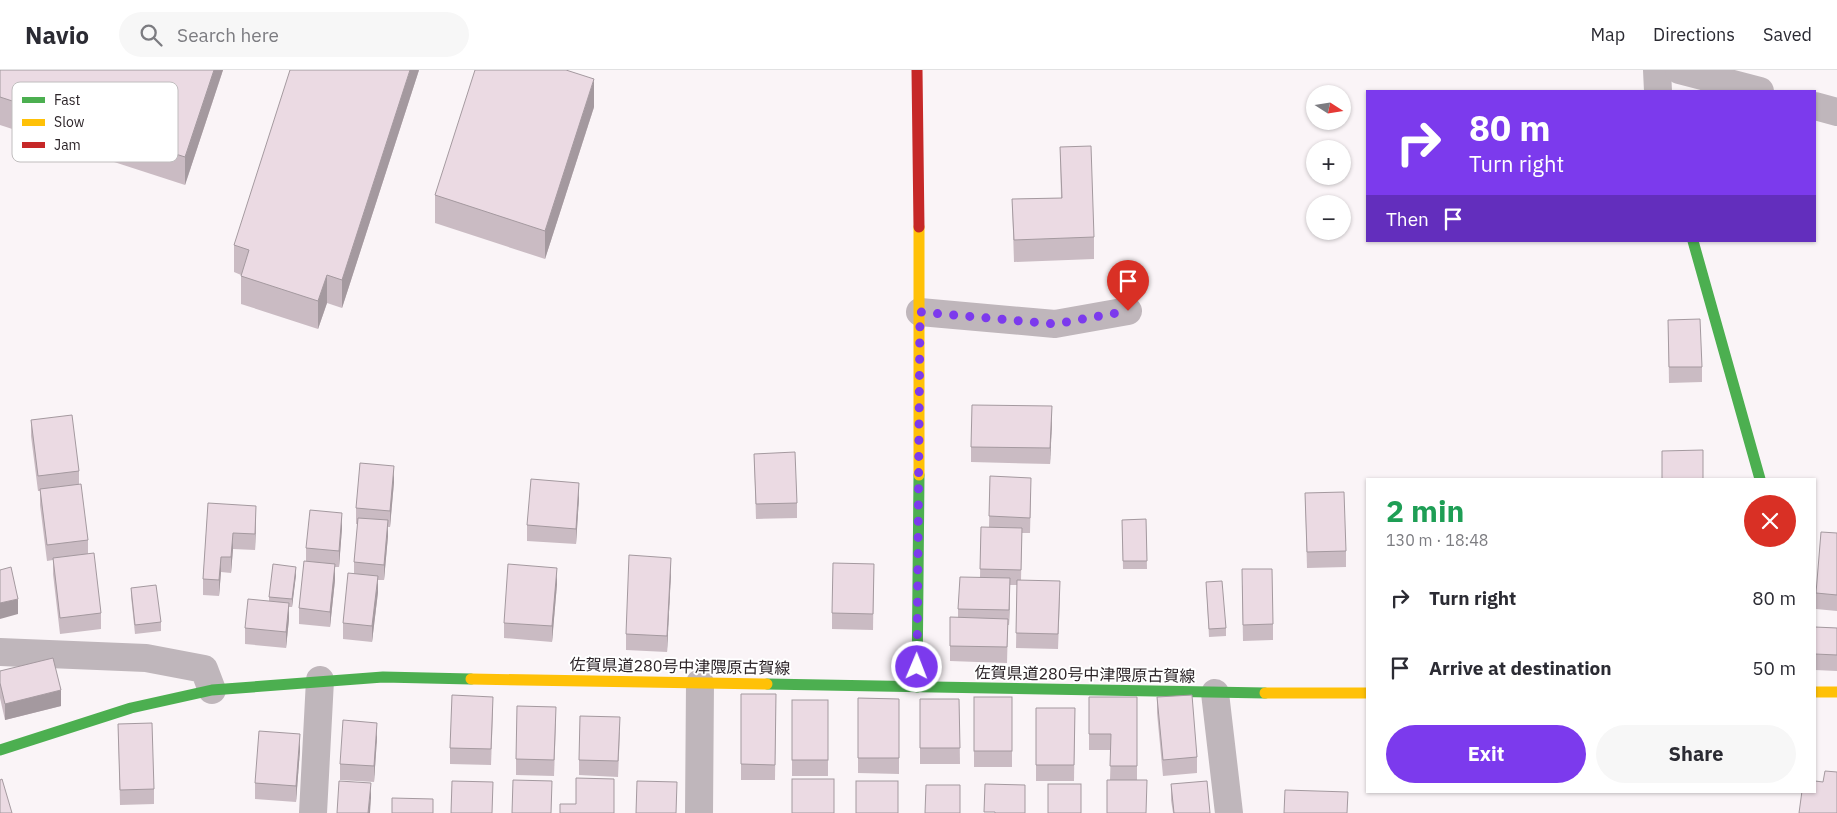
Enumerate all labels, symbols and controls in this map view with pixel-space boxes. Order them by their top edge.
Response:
search box [119,12,469,57]
text: Navio [25,19,89,51]
icon: search [137,21,165,49]
text: Search here [177,23,279,47]
text: Map [1590,23,1625,46]
text: Directions [1653,23,1735,46]
text: Saved [1763,23,1812,46]
legend [12,82,178,162]
north arrow [1306,85,1351,130]
map controls [1306,85,1351,240]
text: Fast [54,91,80,109]
text: 80 m [1469,105,1551,151]
icon: right [1386,110,1451,175]
text: Slow [54,113,85,131]
text: Jam [54,136,81,154]
button: + [1306,140,1351,185]
text: Turn right [1469,149,1564,178]
button: − [1306,195,1351,240]
icon: arrive [1439,205,1467,233]
text: Then [1386,207,1429,231]
pin [1107,260,1149,311]
icon: arrive [1114,267,1142,295]
text: 2 min [1386,491,1464,530]
button: close [1744,495,1796,547]
text: 130 m · 18:48 [1386,530,1488,550]
icon: right [1386,584,1414,612]
text: Turn right [1429,586,1516,610]
text: 80 m [1752,586,1796,610]
position arrow [890,640,942,692]
street label: 佐賀県道280号中津隈原古賀線 [569,654,791,678]
icon: arrive [1386,654,1414,682]
text: Arrive at destination [1429,656,1612,680]
text: 50 m [1752,656,1796,680]
street label: 佐賀県道280号中津隈原古賀線 [974,662,1196,686]
button: Exit [1386,725,1586,783]
button: Share [1596,725,1796,783]

